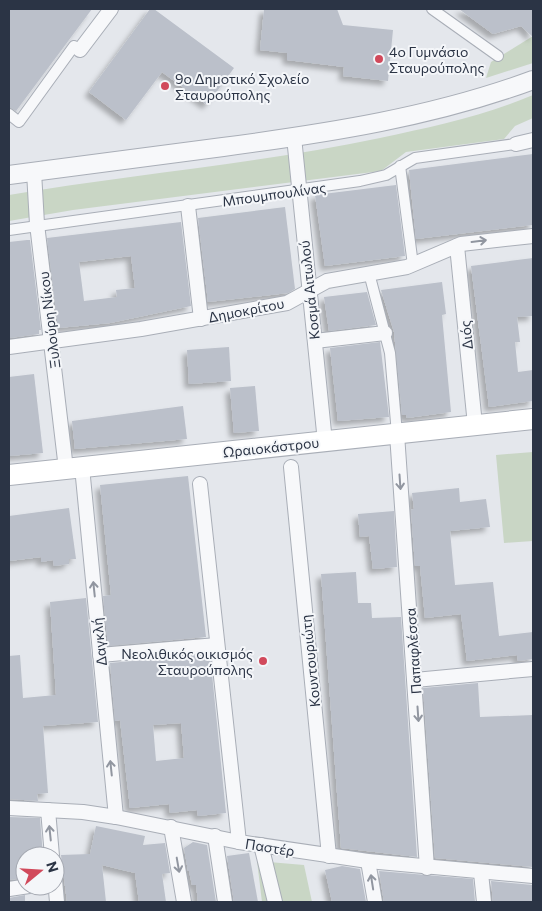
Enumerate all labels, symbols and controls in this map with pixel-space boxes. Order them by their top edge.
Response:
place label: 4ο Γυμνάσιο Σταυρούπολης [389,43,484,76]
marker: 4ο Γυμνάσιο Σταυρούπολης [373,53,385,65]
place label: 9ο Δημοτικό Σχολείο Σταυρούπολης [175,70,309,103]
marker: 9ο Δημοτικό Σχολείο Σταυρούπολης [159,80,171,92]
street label: Μπουμπουλίνας [221,178,327,210]
one-way arrow [471,236,487,246]
street label: Κοσμά Αιτωλού [295,240,323,340]
street label: Ξυλούρη Νίκου [35,270,63,369]
street label: Δημοκρίτου [207,294,286,326]
street label: Διός [456,319,476,351]
street label: Ωραιοκάστρου [222,433,320,461]
one-way arrow [396,474,405,490]
one-way arrow [89,581,99,597]
street label: Παπαφλέσσα [402,607,424,695]
street label: Κουντουριώτη [297,614,323,708]
street label: Δαγκλή [88,617,110,667]
place label: Νεολιθικός οικισμός Σταυρούπολης [121,645,253,678]
marker: Νεολιθικός οικισμός Σταυρούπολης [257,655,269,667]
one-way arrow [413,706,422,722]
one-way arrow [106,760,116,776]
one-way arrow [45,825,55,841]
street label: Παστέρ [244,835,296,859]
north arrow [15,846,65,896]
one-way arrow [173,856,183,872]
text: N [43,859,63,874]
one-way arrow [366,874,376,890]

